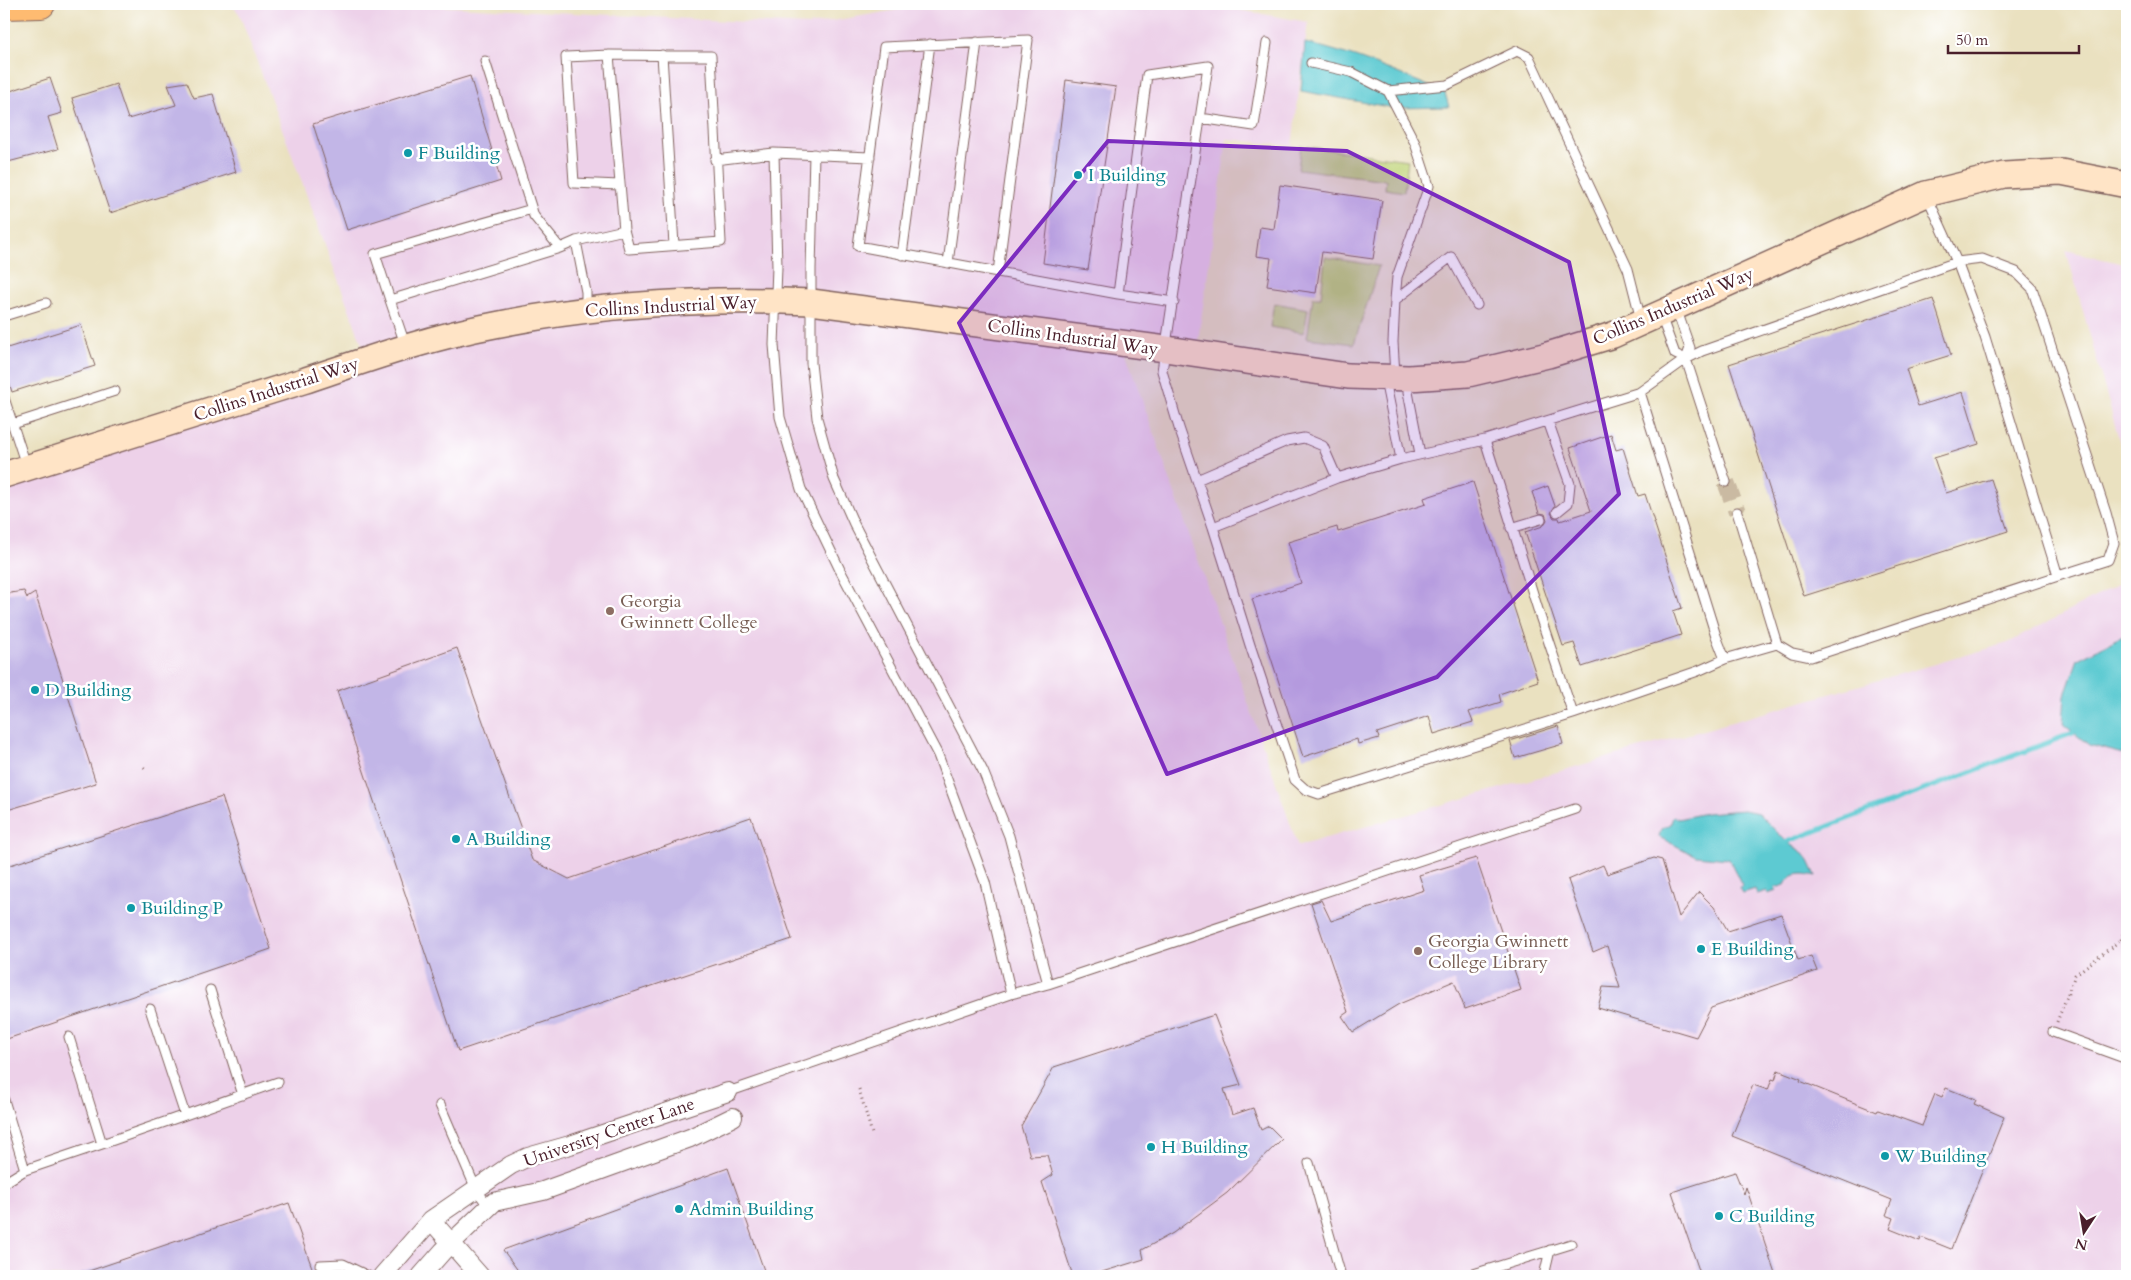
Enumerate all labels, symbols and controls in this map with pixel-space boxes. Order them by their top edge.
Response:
scale bar [1948,22,2080,54]
text: 50 m [1956,30,1988,50]
place label: F Building [418,141,501,166]
marker: F Building [402,147,414,159]
place label: I Building [1088,163,1167,188]
marker: I Building [1072,169,1084,181]
street label: Collins Industrial Way [1589,261,1758,352]
street label: Collins Industrial Way [584,289,758,323]
street label: Collins Industrial Way [986,313,1160,362]
street label: Collins Industrial Way [190,351,362,428]
place label: Georgia Gwinnett College [620,589,758,635]
marker: Georgia Gwinnett College [604,605,616,617]
place label: D Building [45,678,132,703]
marker: D Building [29,684,41,696]
place label: A Building [466,827,551,852]
marker: A Building [450,833,462,845]
place label: Building P [141,896,224,921]
marker: Building P [125,902,137,914]
place label: Georgia Gwinnett College Library [1428,929,1569,975]
place label: E Building [1711,937,1795,962]
marker: E Building [1695,943,1707,955]
marker: Georgia Gwinnett College Library [1412,945,1424,957]
street label: University Center Lane [520,1091,698,1174]
place label: H Building [1161,1135,1249,1160]
marker: H Building [1145,1141,1157,1153]
place label: W Building [1894,1144,1987,1169]
marker: W Building [1879,1150,1891,1162]
place label: Admin Building [689,1197,814,1222]
marker: Admin Building [673,1203,685,1215]
place label: C Building [1729,1204,1815,1229]
north arrow [2058,1208,2108,1258]
marker: C Building [1713,1210,1725,1222]
text: N [2073,1234,2089,1255]

